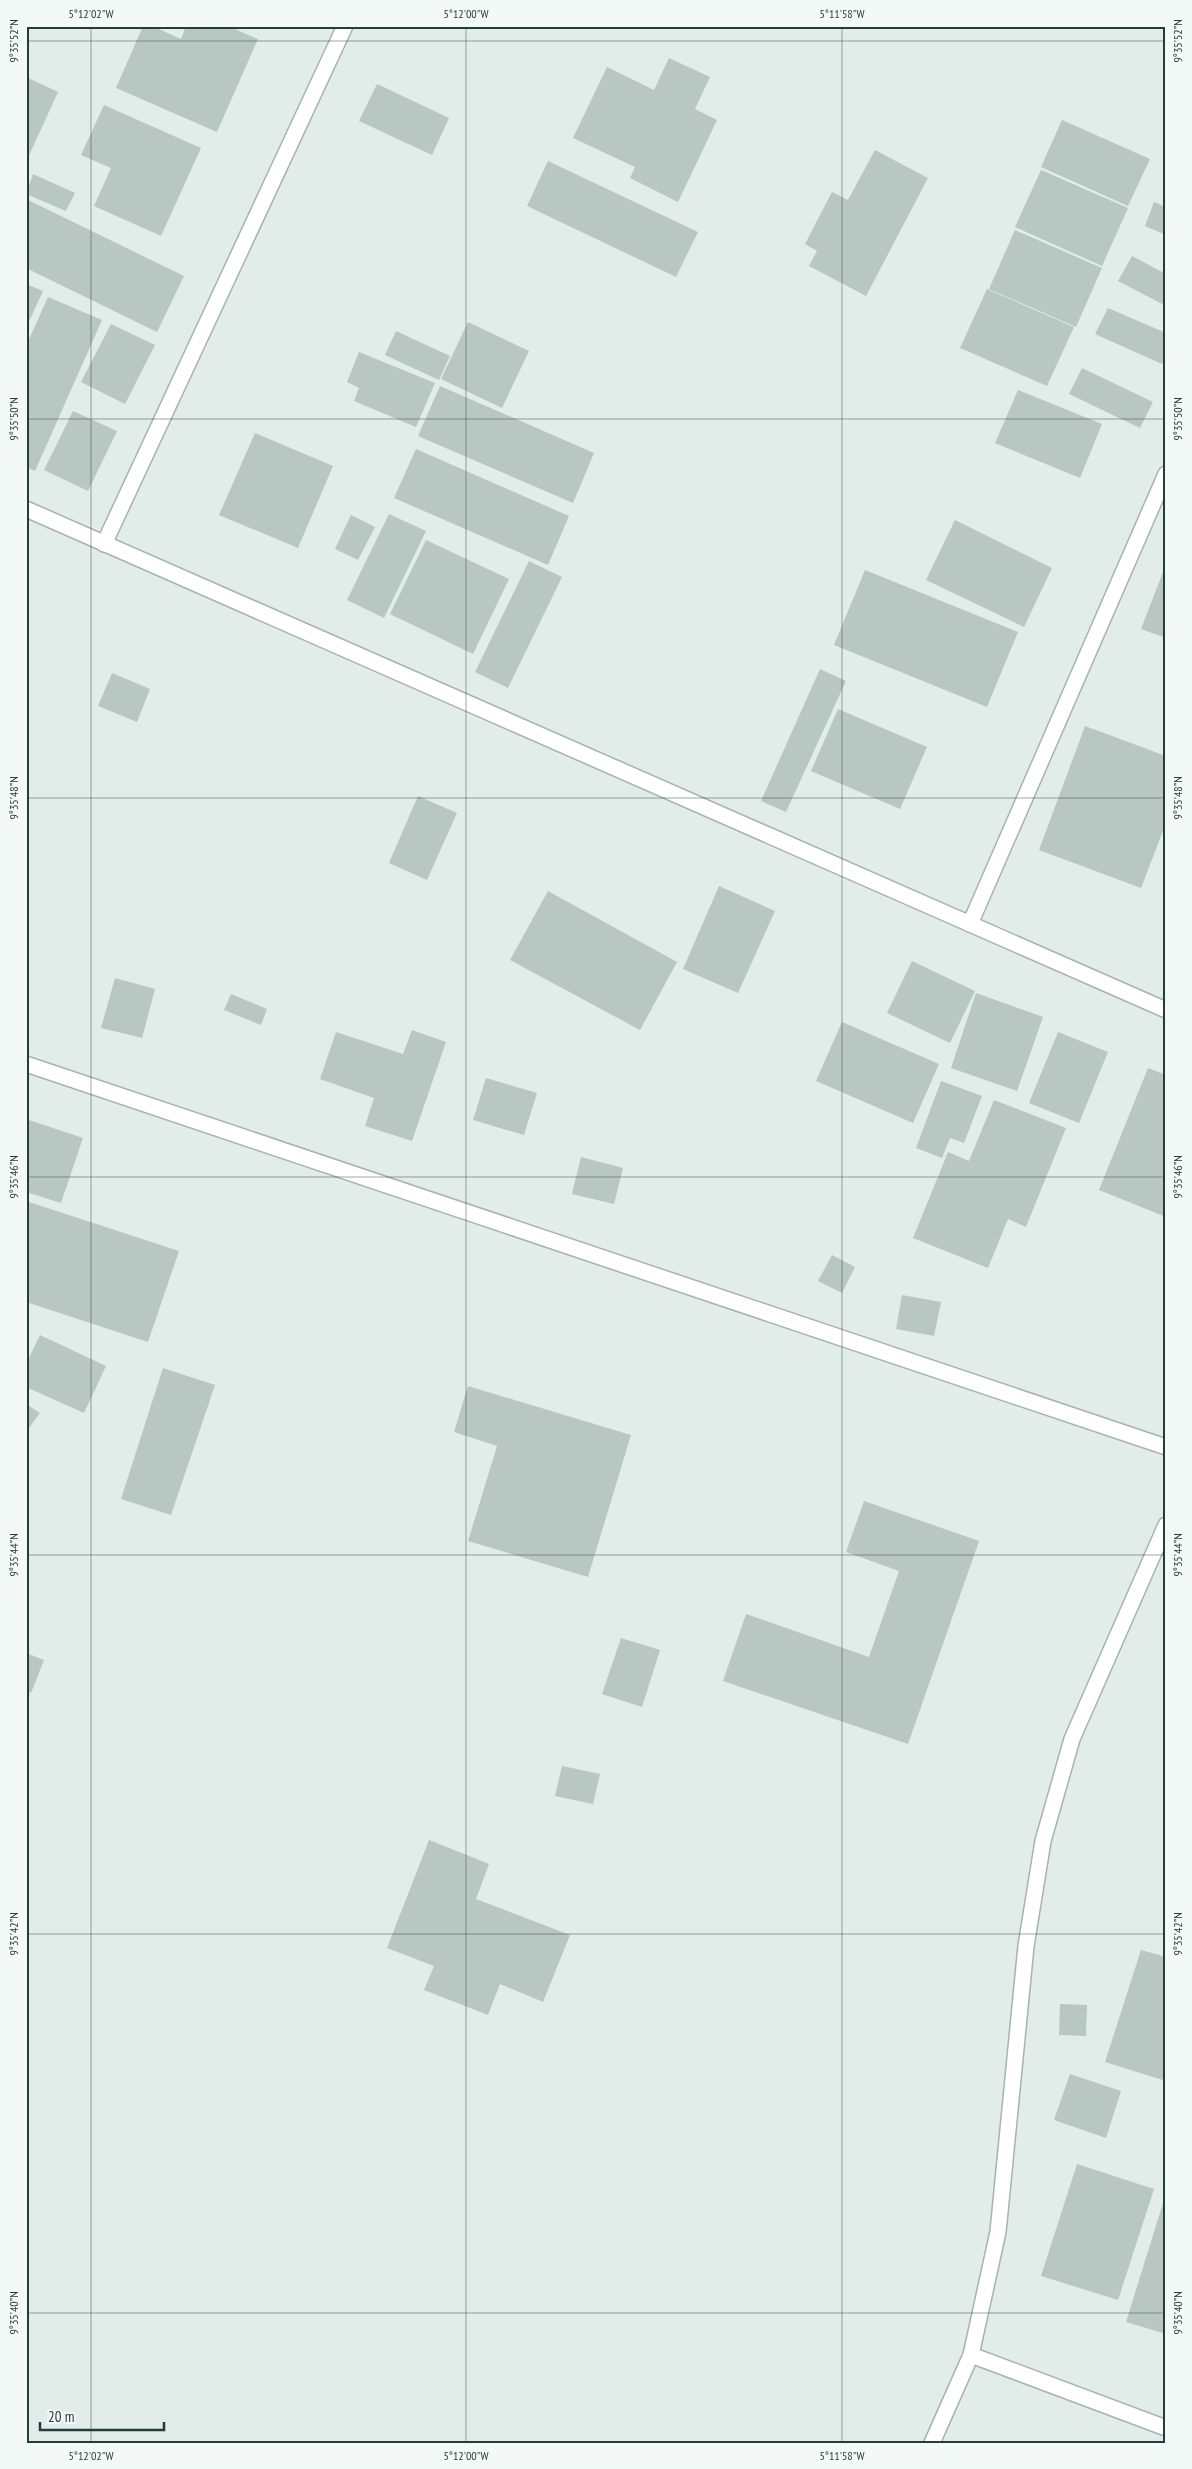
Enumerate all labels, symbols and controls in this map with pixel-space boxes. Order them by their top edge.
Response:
text: 5°12'02"W [68,6,114,21]
text: 5°12'00"W [443,6,489,21]
text: 5°11'58"W [819,6,865,21]
text: 9°35'52"N [6,19,21,63]
text: 9°35'52"N [1170,19,1185,63]
text: 9°35'50"N [6,397,21,441]
text: 9°35'50"N [1170,397,1185,441]
text: 9°35'48"N [6,776,21,820]
text: 9°35'48"N [1170,776,1185,820]
text: 9°35'46"N [6,1155,21,1199]
text: 9°35'46"N [1170,1155,1185,1199]
text: 9°35'44"N [6,1533,21,1577]
text: 9°35'44"N [1170,1533,1185,1577]
text: 9°35'42"N [6,1912,21,1956]
text: 9°35'42"N [1170,1912,1185,1956]
text: 9°35'40"N [6,2291,21,2335]
text: 9°35'40"N [1170,2291,1185,2335]
scale bar [40,2399,164,2431]
text: 20 m [48,2407,74,2426]
text: 5°12'02"W [68,2448,114,2463]
text: 5°12'00"W [443,2448,489,2463]
text: 5°11'58"W [819,2448,865,2463]

